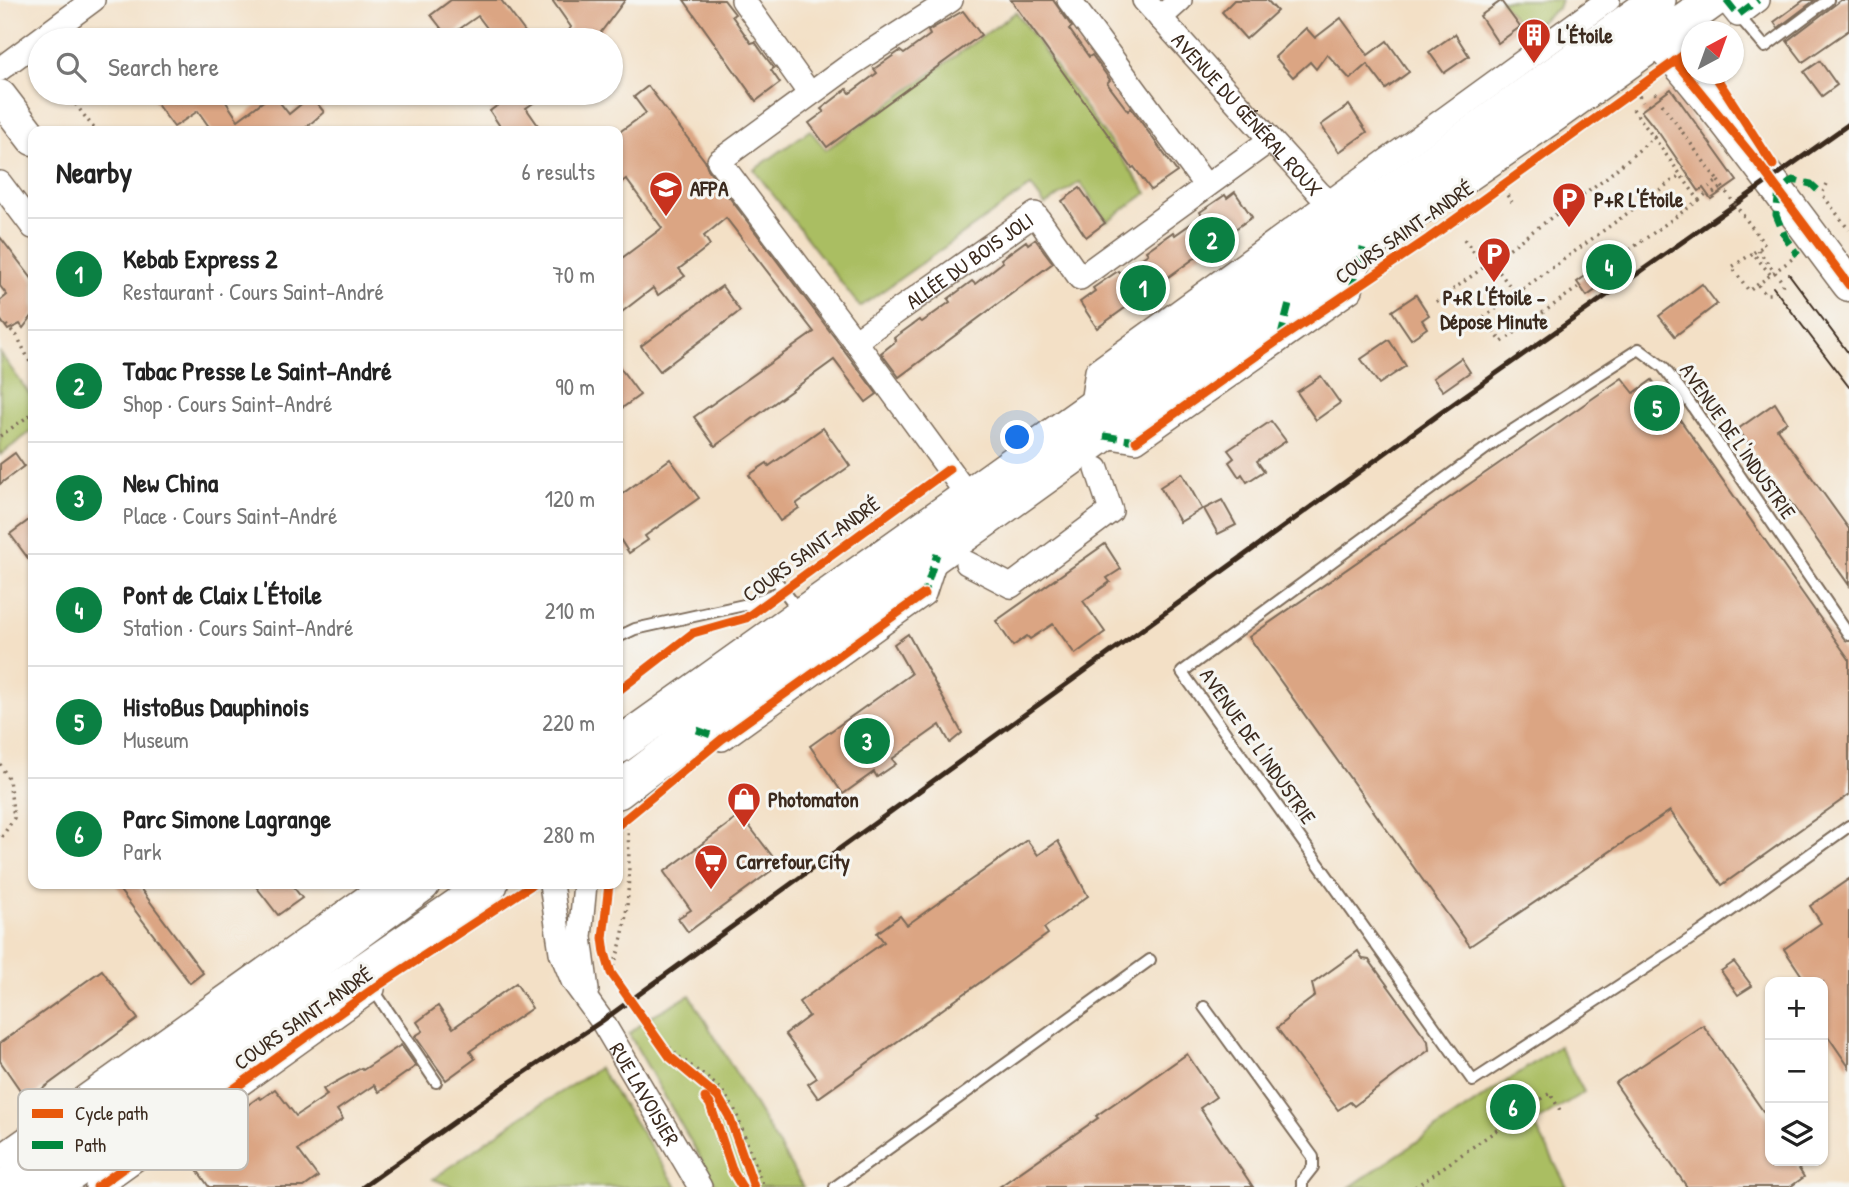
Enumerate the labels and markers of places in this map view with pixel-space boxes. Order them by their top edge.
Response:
building icon: L'Étoile [1515,16,1553,65]
place label: L'Étoile [1558,21,1614,50]
school or university icon: AFPA [647,169,685,218]
place label: AFPA [690,174,729,203]
parking icon: P+R L'Étoile [1550,180,1588,229]
place label: P+R L'Étoile [1594,185,1684,214]
pin: 2 [1189,214,1235,266]
parking icon: P+R L'Étoile - Dépose Minute [1475,235,1513,284]
pin: 4 [1586,241,1632,293]
pin: 1 [1120,262,1166,314]
place label: P+R L'Étoile - Dépose Minute [1440,283,1549,337]
pin: 5 [1634,382,1680,434]
pin: 3 [844,715,890,767]
shop icon: Photomaton [725,780,763,829]
place label: Photomaton [768,785,859,814]
supermarket icon: Carrefour City [692,842,730,891]
place label: Carrefour City [736,847,850,877]
pin: 6 [1490,1081,1536,1133]

